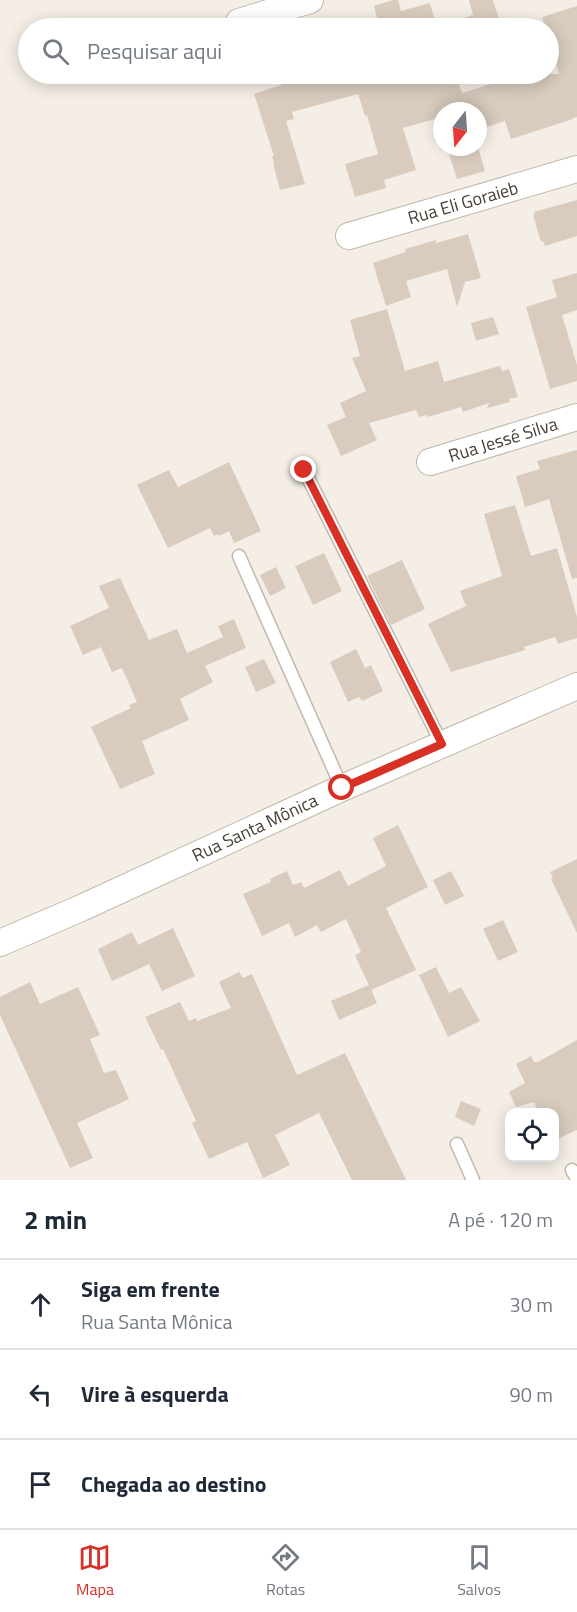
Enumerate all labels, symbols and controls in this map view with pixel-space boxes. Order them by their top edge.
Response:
search box [18,18,559,84]
text: Pesquisar aqui [87,34,222,68]
icon: search [39,35,72,68]
north arrow [433,102,487,156]
street label: Rua Eli Goraieb [404,174,521,231]
street label: Rua Jessé Silva [445,410,561,469]
route end [290,456,316,482]
route start [328,774,354,800]
street label: Rua Santa Mônica [187,787,322,869]
map controls [505,1108,559,1162]
button: locate [505,1108,559,1162]
text: 2 min [24,1200,87,1239]
text: A pé · 120 m [448,1204,553,1235]
text: Siga em frente [81,1272,220,1306]
icon: ahead [24,1288,57,1321]
text: 30 m [509,1289,553,1320]
text: Rua Santa Mônica [81,1306,232,1337]
text: Vire à esquerda [81,1377,229,1411]
icon: left [24,1378,57,1411]
text: 90 m [509,1379,553,1410]
text: Chegada ao destino [81,1467,267,1501]
icon: arrive [24,1468,57,1501]
tab: Mapa [76,1541,114,1601]
tab: Rotas [266,1541,305,1601]
tab: Salvos [457,1541,501,1601]

